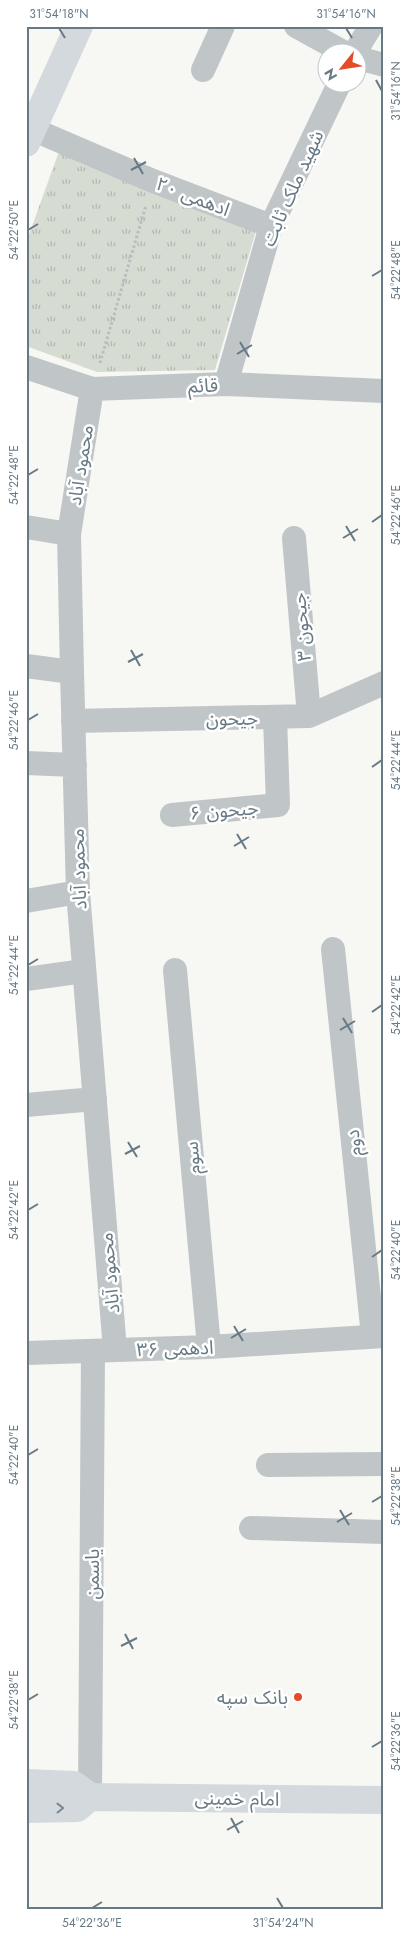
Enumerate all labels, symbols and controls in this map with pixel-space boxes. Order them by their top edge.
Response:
text: 31°54'18"N [29,5,89,23]
text: 31°54'16"N [316,5,376,23]
north arrow [318,42,368,92]
text: 31°54'16"N [387,61,405,121]
text: N [319,65,342,84]
street label: شهید ملک ثابت [255,126,330,251]
street label: ادهمی ۲۰ [152,170,234,223]
text: 54°22'50"E [5,200,23,260]
text: 54°22'48"E [387,240,405,300]
street label: قائم [188,371,218,401]
street label: محمود آباد [61,423,100,507]
text: 54°22'48"E [5,445,23,505]
text: 54°22'46"E [387,485,405,545]
street label: جیحون ۳ [285,591,318,662]
text: 54°22'46"E [5,690,23,750]
street label: جیحون [206,705,258,732]
text: 54°22'44"E [387,730,405,790]
street label: جیحون ۶ [189,794,260,827]
street label: محمود آباد [64,828,93,910]
text: 54°22'44"E [5,935,23,995]
text: 54°22'42"E [387,975,405,1035]
street label: دوم [339,1128,369,1158]
street label: سوم [178,1140,208,1176]
text: 54°22'42"E [5,1180,23,1240]
text: 54°22'40"E [387,1220,405,1280]
street label: محمود آباد [93,1231,126,1314]
street label: ادهمی ۳۶ [136,1334,214,1363]
text: 54°22'40"E [5,1425,23,1485]
text: 54°22'38"E [387,1466,405,1526]
street label: یاسمن [79,1549,106,1599]
text: 54°22'38"E [5,1670,23,1730]
place label: بانک سپه [217,1684,288,1711]
marker: بانک سپه [292,1691,304,1703]
text: 54°22'36"E [387,1711,405,1771]
street label: امام خمینی [194,1784,280,1814]
one-way arrow [57,1803,65,1813]
text: 54°22'36"E [62,1914,122,1932]
text: 31°54'24"N [252,1914,314,1932]

